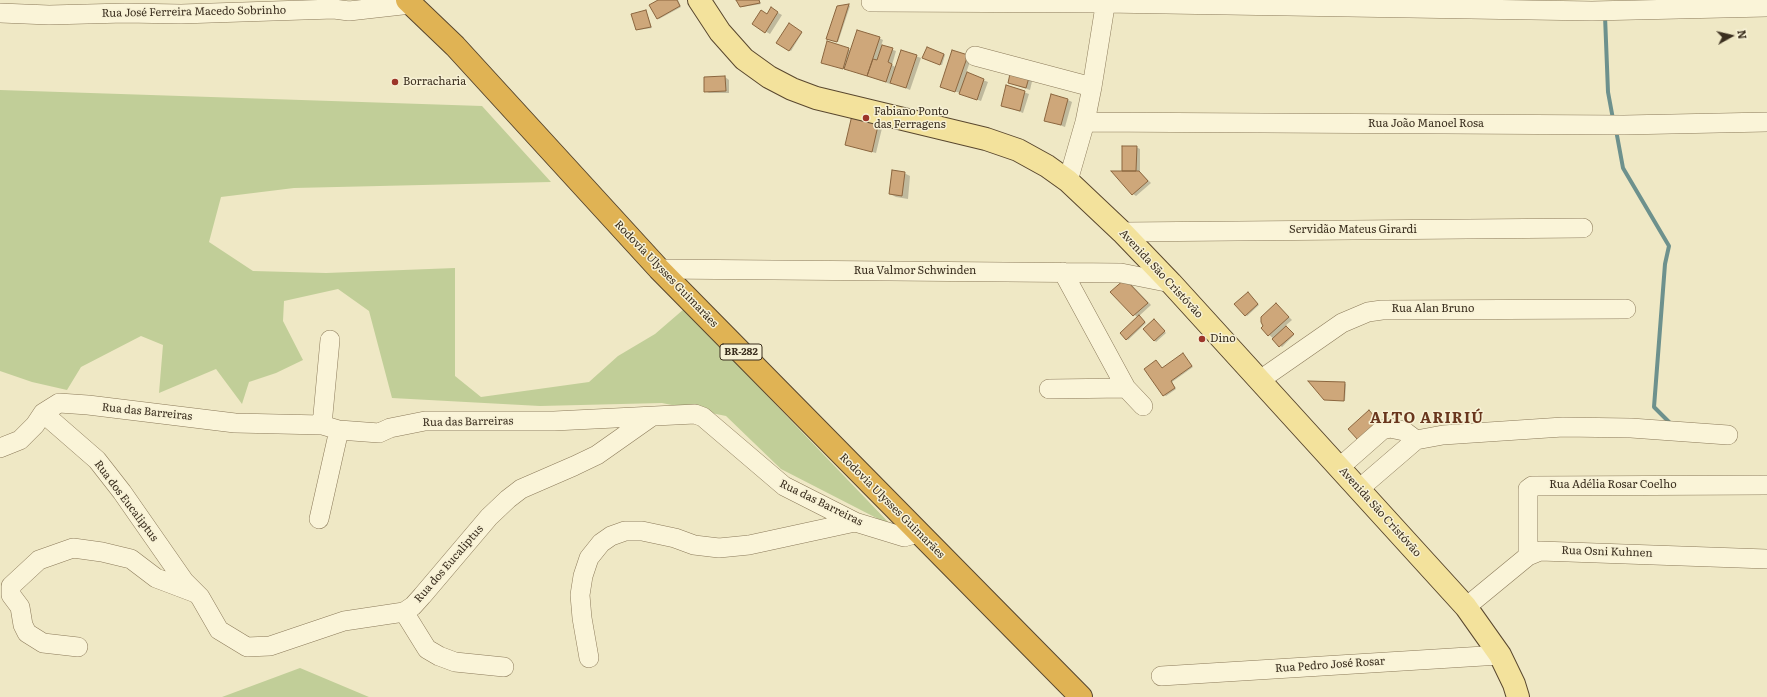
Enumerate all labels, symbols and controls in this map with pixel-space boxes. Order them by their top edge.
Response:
street label: Rua José Ferreira Macedo Sobrinho [102,4,286,20]
north arrow [1711,16,1751,56]
text: N [1734,29,1751,40]
place label: Borracharia [403,75,466,89]
marker: Borracharia [390,77,400,87]
place label: Fabiano Ponto das Ferragens [874,105,949,131]
marker: Fabiano Ponto das Ferragens [861,113,871,123]
street label: Rua João Manoel Rosa [1368,117,1484,131]
street label: Rodovia Ulysses Guimarães [612,218,720,330]
street label: Servidão Mateus Girardi [1289,223,1417,237]
street label: Avenida São Cristóvão [1116,227,1206,321]
street label: Rua Valmor Schwinden [854,264,976,278]
street label: Rua Alan Bruno [1392,302,1474,316]
place label: Dino [1210,332,1236,346]
marker: Dino [1197,334,1207,344]
road number: BR-282 [720,344,762,360]
street label: Rua das Barreiras [101,401,193,423]
district label: ALTO ARIRIÚ [1370,410,1484,428]
street label: Rua das Barreiras [422,415,514,429]
street label: Rodovia Ulysses Guimarães [837,451,947,561]
street label: Rua dos Eucaliptus [91,458,161,544]
street label: Avenida São Cristóvão [1336,464,1424,560]
street label: Rua das Barreiras [777,477,865,529]
street label: Rua Adélia Rosar Coelho [1549,478,1677,492]
street label: Rua dos Eucaliptus [412,523,486,605]
street label: Rua Osni Kuhnen [1561,544,1653,560]
street label: Rua Pedro José Rosar [1275,655,1385,675]

